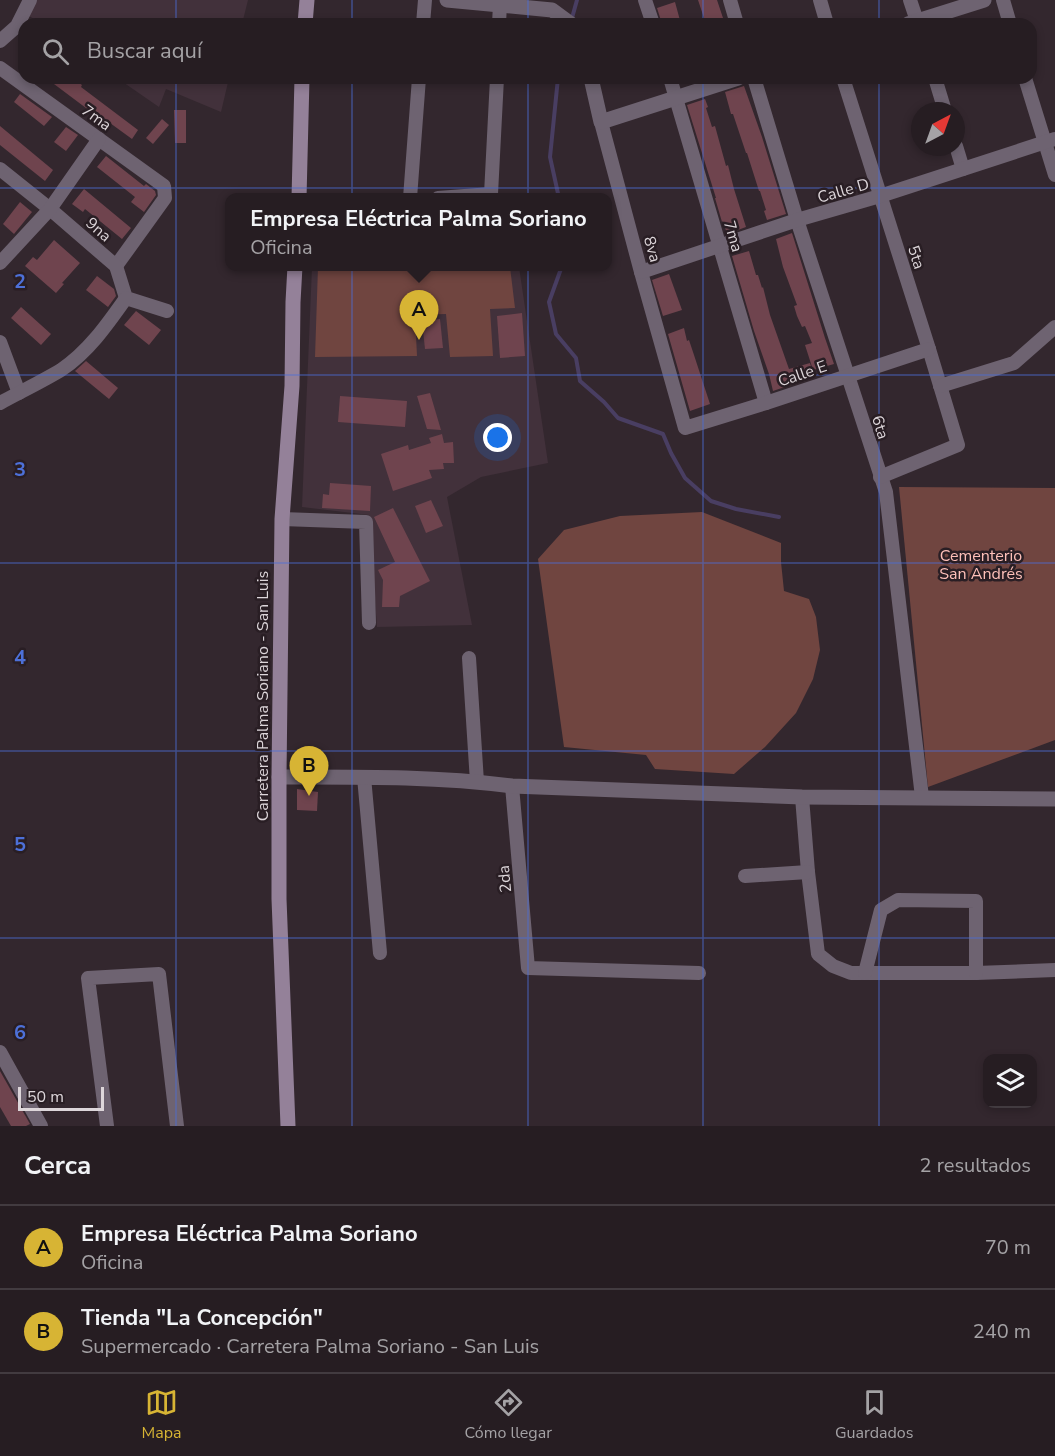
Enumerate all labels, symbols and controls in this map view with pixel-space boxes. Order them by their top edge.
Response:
search box [18,18,1037,84]
icon: search [39,35,72,68]
text: Buscar aquí [87,36,202,66]
street label: 7ma [77,100,116,136]
north arrow [911,102,965,156]
street label: Calle D [815,173,872,209]
popup [225,193,612,271]
text: Empresa Eléctrica Palma Soriano [250,204,587,234]
street label: 9na [81,213,116,247]
street label: 7ma [718,218,748,255]
text: Oficina [250,234,313,261]
street label: 8va [638,234,666,265]
street label: 5ta [902,243,930,272]
text: 2 [14,268,26,295]
pin: A [400,290,438,340]
street label: Calle E [775,355,830,393]
street label: 6ta [866,413,894,442]
your location [483,423,512,452]
text: 3 [14,456,26,483]
park label: Cementerio San Andrés [939,545,1023,585]
street label: Carretera Palma Soriano - San Luis [252,571,274,821]
text: 4 [14,644,26,671]
pin: B [290,746,328,796]
text: 5 [14,831,26,858]
street label: 2da [493,864,517,894]
text: 6 [14,1019,26,1046]
map controls [983,1054,1037,1108]
button: layers [983,1054,1037,1108]
scale bar [18,1084,104,1112]
text: 50 m [27,1086,64,1108]
text: Cerca [24,1148,91,1183]
text: 2 resultados [920,1152,1031,1179]
text: Empresa Eléctrica Palma Soriano [81,1219,418,1249]
text: A [36,1234,51,1261]
text: 70 m [985,1234,1031,1261]
text: Oficina [81,1249,143,1276]
text: Tienda "La Concepción" [81,1303,323,1333]
text: B [37,1318,50,1345]
text: 240 m [973,1318,1031,1345]
text: Supermercado · Carretera Palma Soriano - San Luis [81,1333,539,1360]
tab: Mapa [142,1386,182,1444]
tab: Cómo llegar [465,1386,552,1444]
tab: Guardados [835,1386,913,1444]

